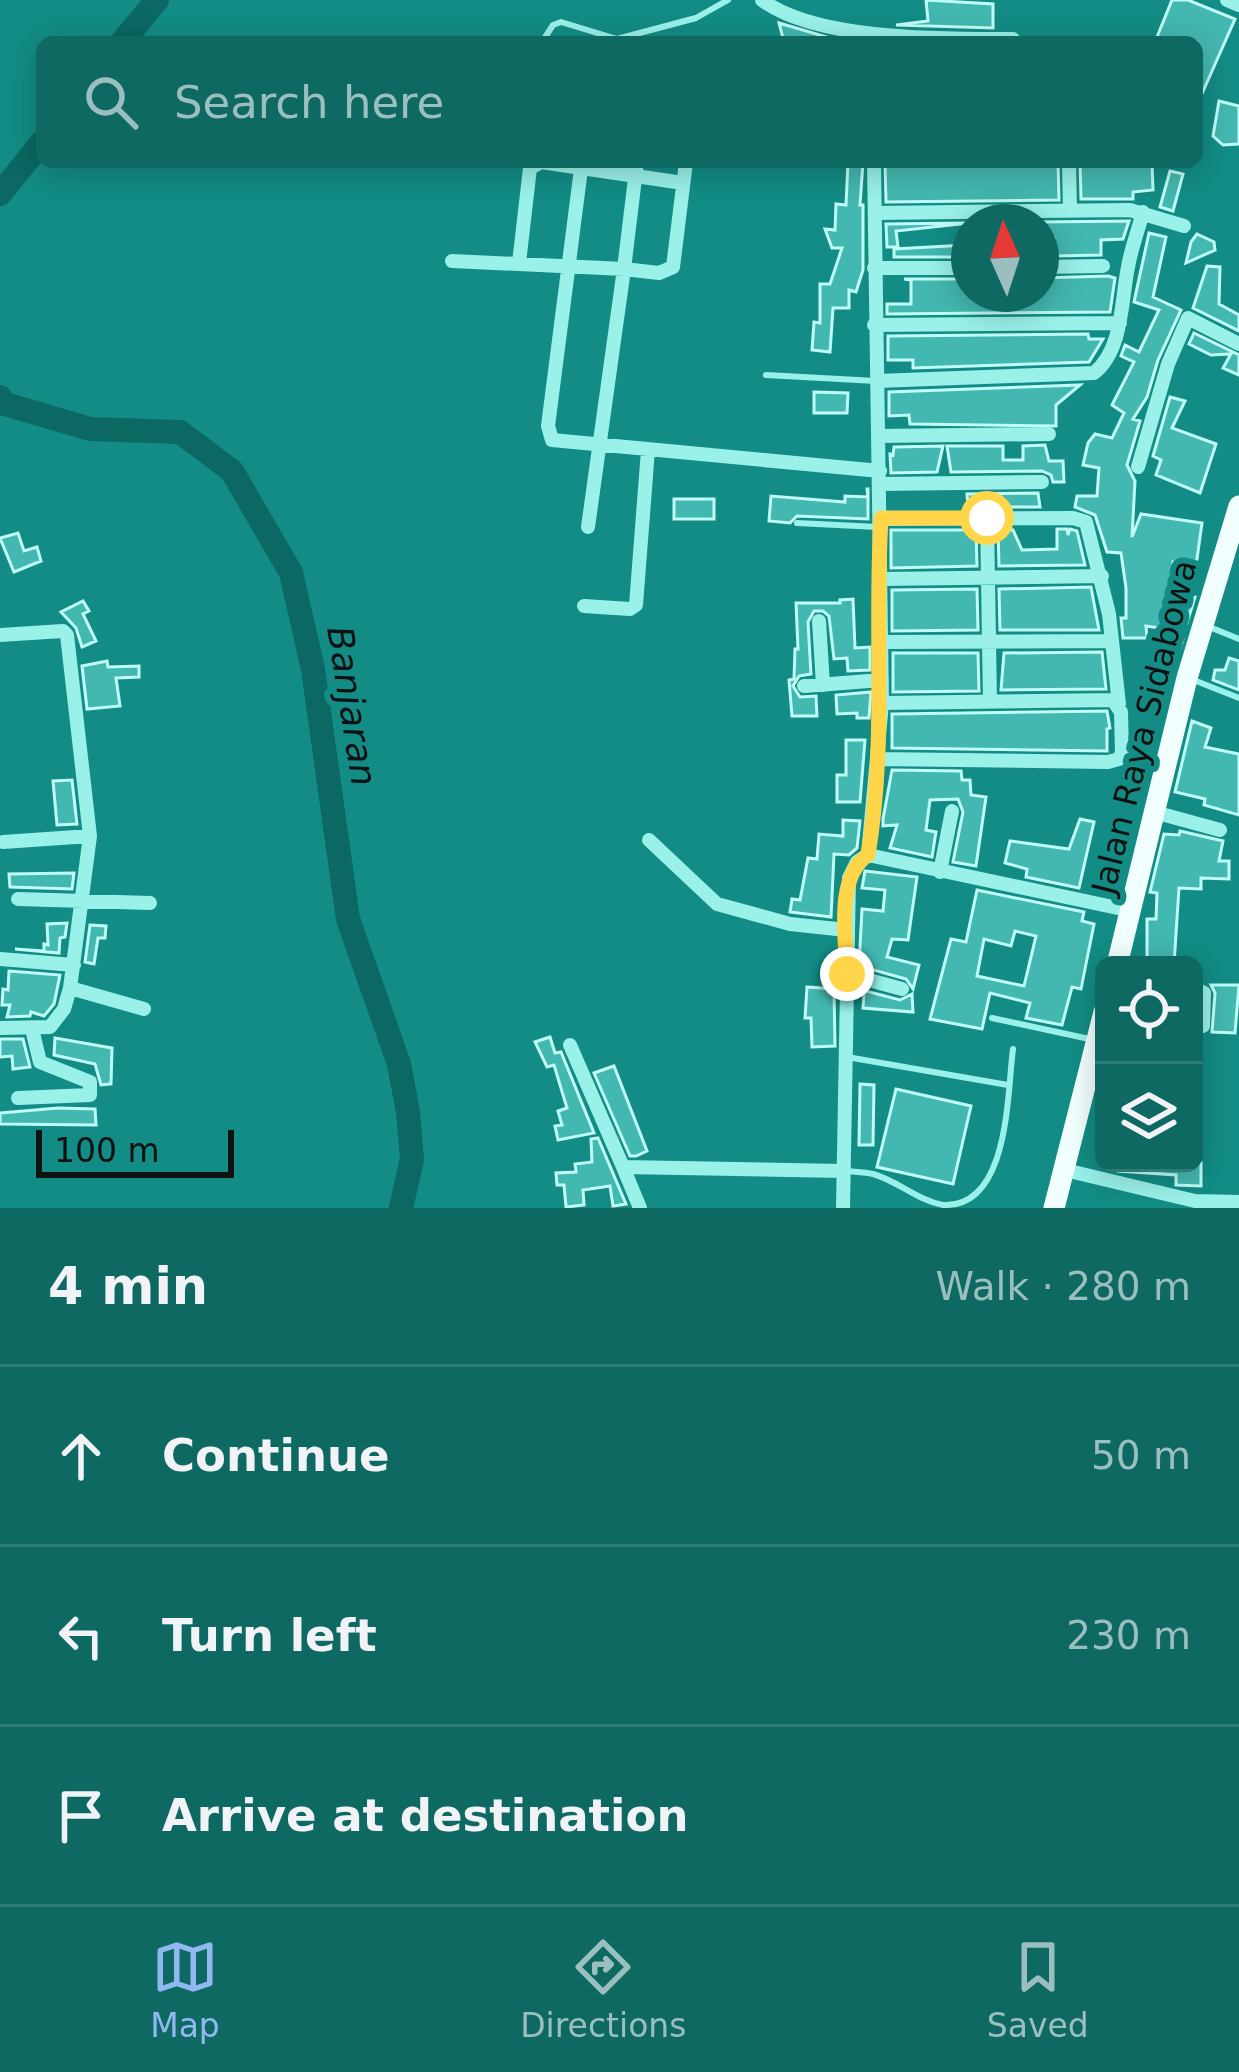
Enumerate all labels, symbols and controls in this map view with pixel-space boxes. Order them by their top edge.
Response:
search box [36,36,1203,168]
icon: search [78,69,144,135]
text: Search here [174,76,444,129]
north arrow [951,204,1059,312]
route start [960,491,1014,545]
street label: Jalan Raya Sidabowa [1083,556,1204,900]
water label: Banjaran [319,623,385,789]
route end [820,947,874,1001]
map controls [1095,956,1203,1172]
button: locate [1095,956,1203,1064]
button: layers [1095,1064,1203,1172]
scale bar [36,1124,234,1177]
text: 100 m [54,1131,160,1170]
text: 4 min [48,1257,208,1316]
text: Walk · 280 m [936,1264,1191,1309]
icon: ahead [48,1423,114,1489]
text: Continue [162,1429,390,1482]
text: 50 m [1091,1433,1191,1478]
icon: left [48,1603,114,1669]
text: Turn left [162,1609,377,1662]
text: 230 m [1066,1613,1191,1658]
icon: arrive [48,1783,114,1849]
text: Arrive at destination [162,1789,688,1842]
tab: Map [150,1934,220,2045]
tab: Directions [520,1934,686,2045]
tab: Saved [987,1934,1089,2045]

